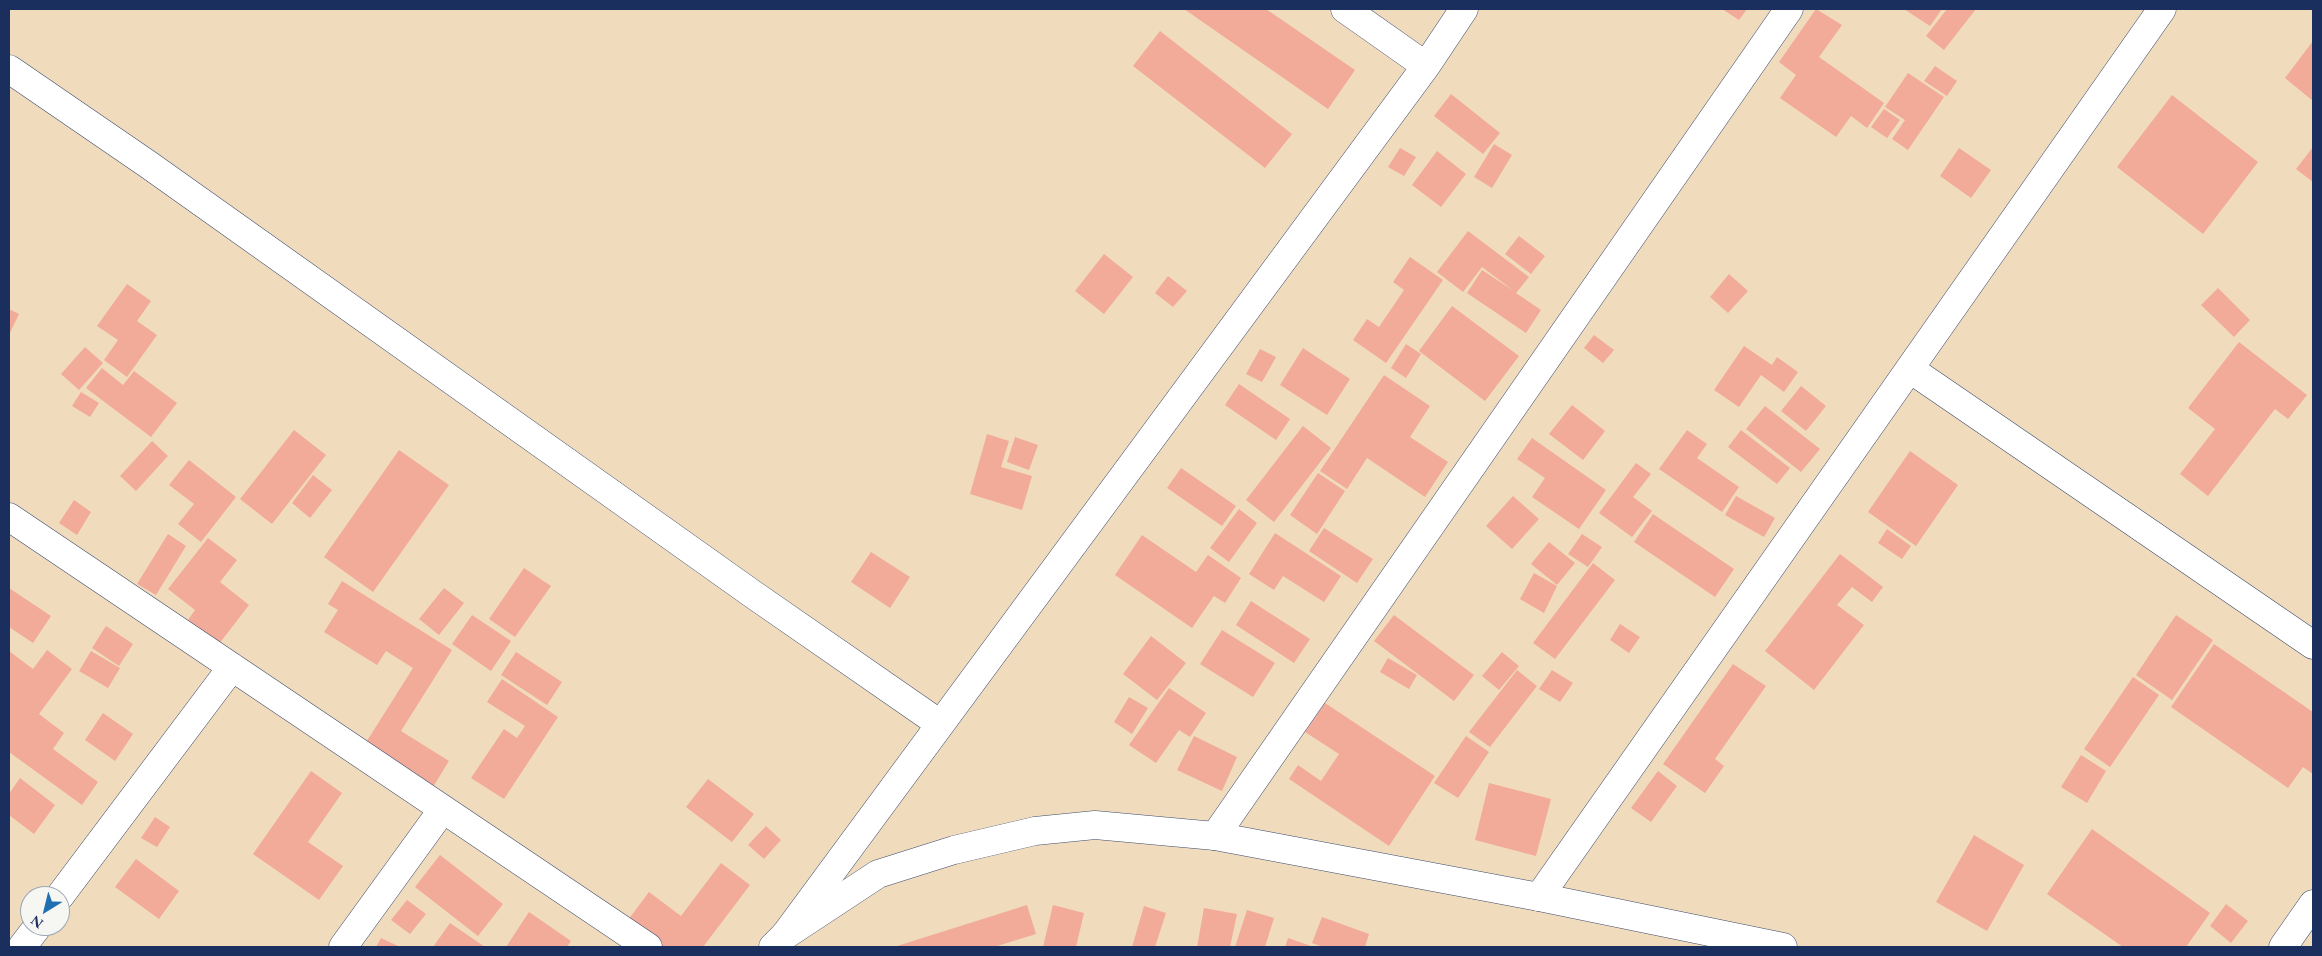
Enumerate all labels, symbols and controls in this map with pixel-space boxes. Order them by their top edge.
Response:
north arrow [20,886,70,936]
text: N [27,912,47,933]

